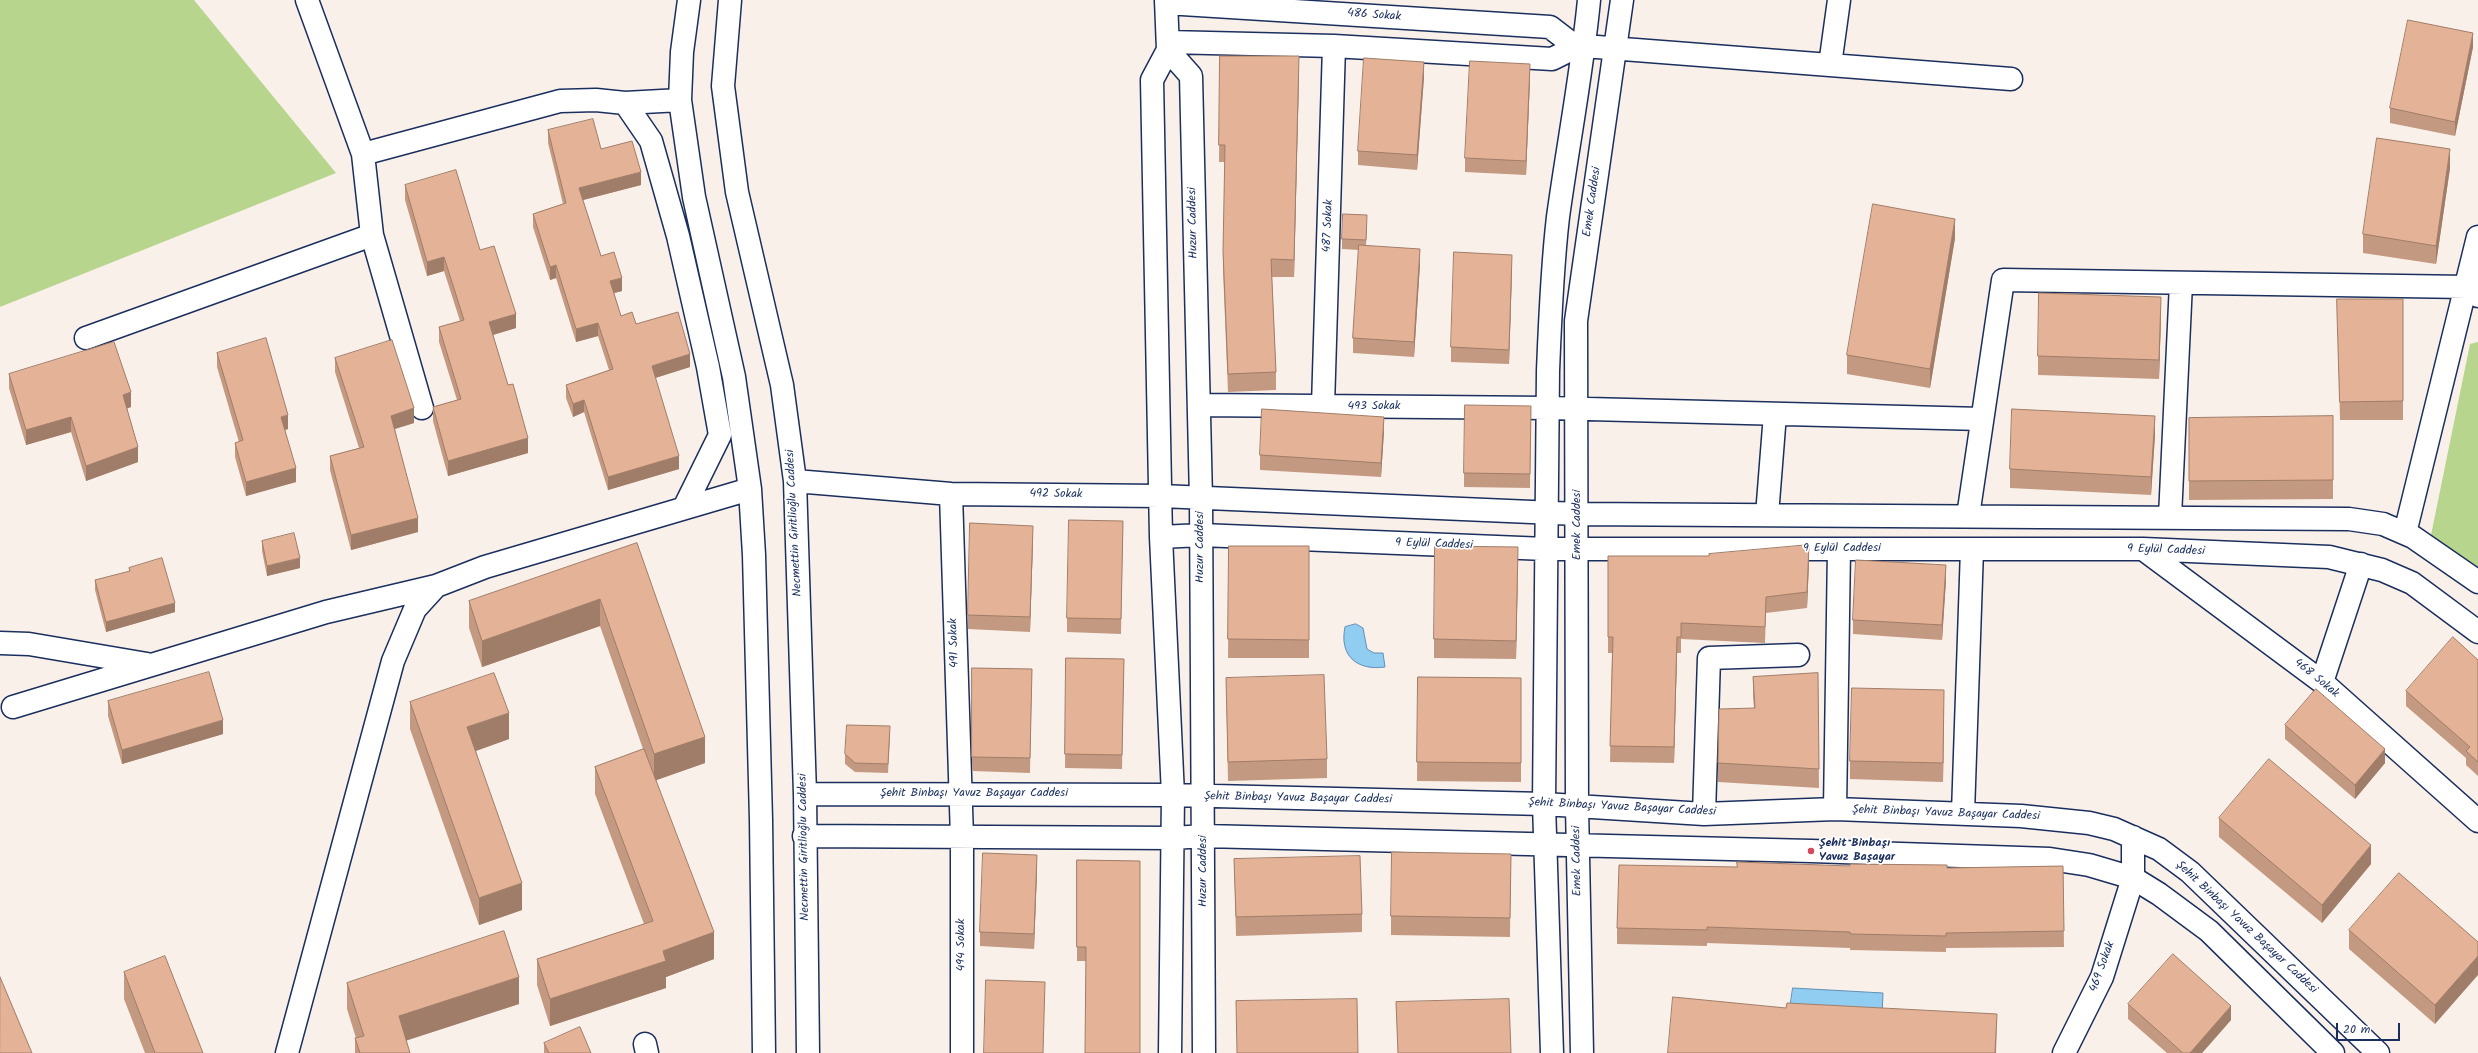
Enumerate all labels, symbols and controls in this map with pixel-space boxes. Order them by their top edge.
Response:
street label: 486 Sokak [1347,7,1401,25]
street label: Emek Caddesi [1581,166,1605,238]
street label: Huzur Caddesi [1186,187,1202,259]
street label: 487 Sokak [1321,199,1337,253]
street label: 493 Sokak [1348,400,1400,414]
street label: Necmettin Giritlioğlu Caddesi [784,449,806,597]
street label: 492 Sokak [1029,487,1083,503]
street label: Emek Caddesi [1571,490,1585,560]
street label: Huzur Caddesi [1194,511,1208,583]
street label: 9 Eylül Caddesi [1395,536,1473,554]
street label: 9 Eylül Caddesi [1803,542,1881,556]
street label: 9 Eylül Caddesi [2127,542,2205,560]
street label: 491 Sokak [947,618,963,668]
street label: 468 Sokak [2290,656,2342,702]
street label: Necmettin Giritlioğlu Caddesi [797,773,813,921]
street label: Şehit Binbaşı Yavuz Başayar Caddesi [880,787,1068,801]
street label: Şehit Binbaşı Yavuz Başayar Caddesi [1204,790,1392,808]
street label: Şehit Binbaşı Yavuz Başayar Caddesi [1528,796,1716,820]
street label: Şehit Binbaşı Yavuz Başayar Caddesi [1852,804,2040,824]
street label: Emek Caddesi [1570,826,1586,896]
street label: Huzur Caddesi [1197,835,1211,907]
place label: Şehit Binbaşı Yavuz Başayar [1819,837,1895,865]
marker: Şehit Binbaşı Yavuz Başayar [1806,846,1816,856]
street label: Şehit Binbaşı Yavuz Başayar Caddesi [2172,859,2320,997]
street label: 494 Sokak [955,919,969,971]
street label: 469 Sokak [2087,940,2119,994]
scale bar [2338,1015,2402,1041]
text: 20 m [2343,1020,2370,1039]

